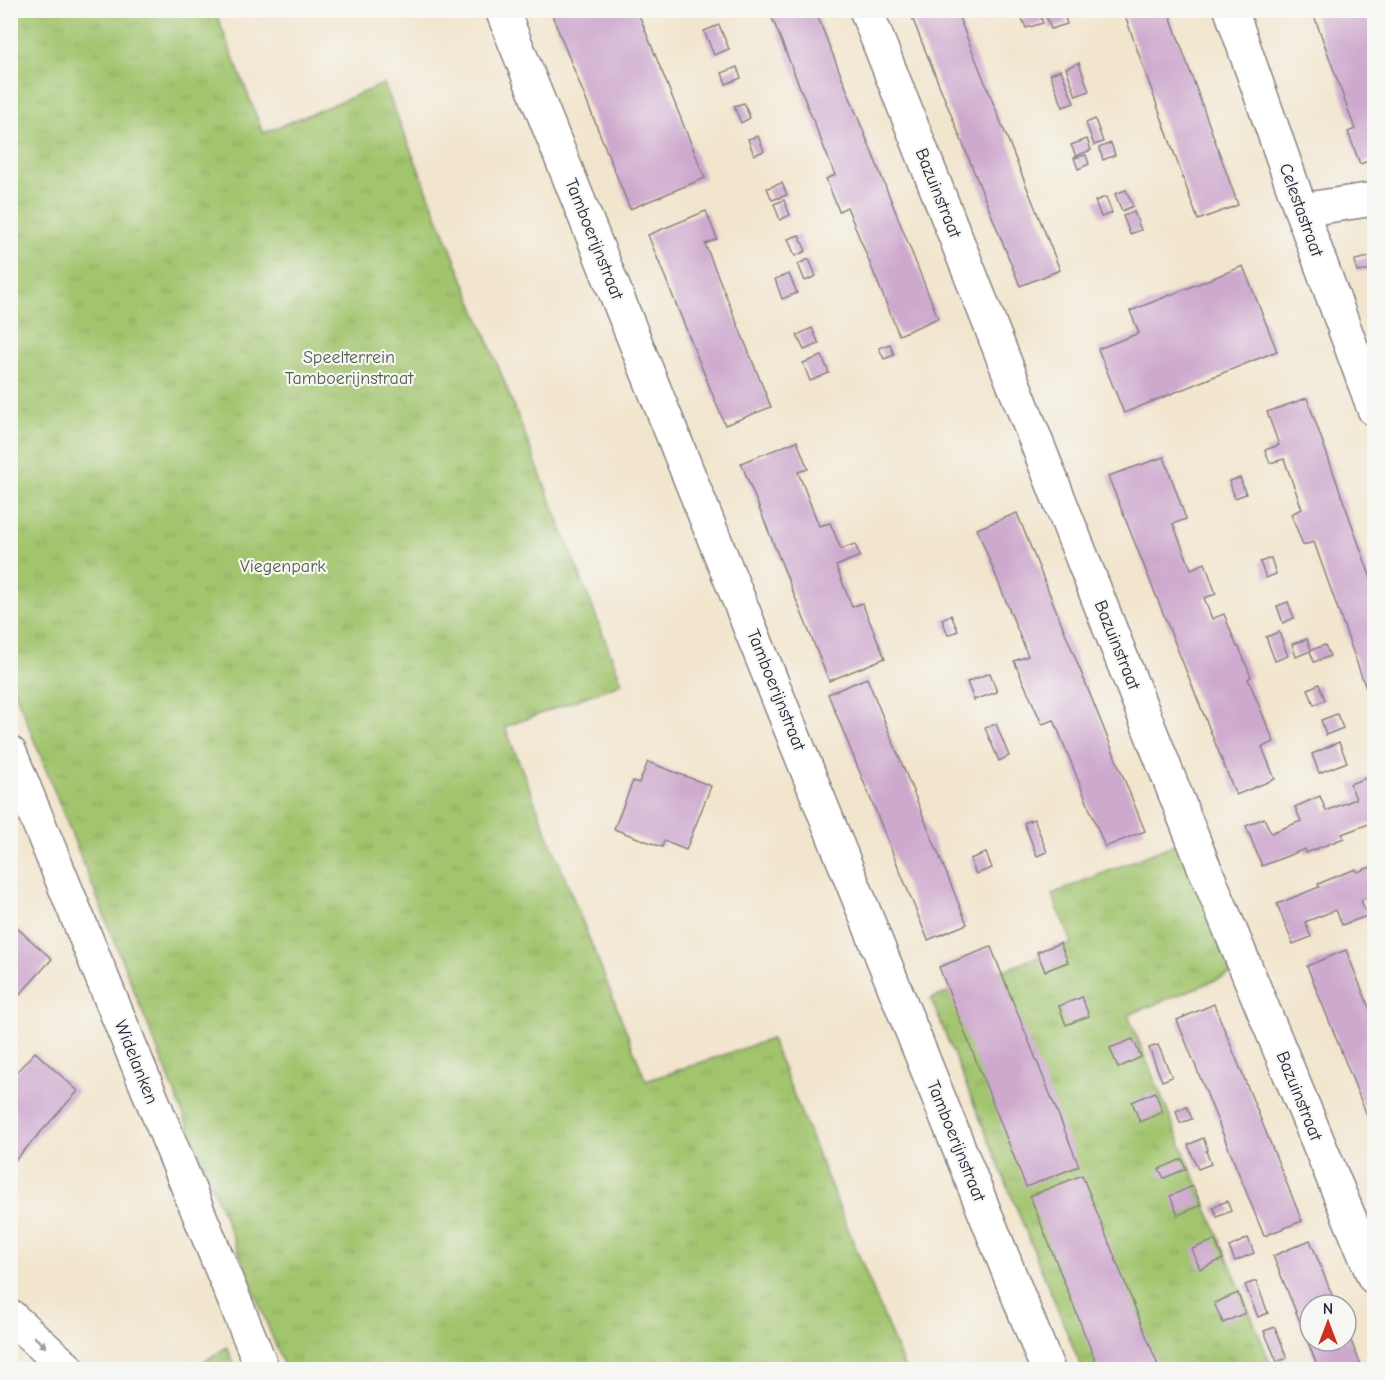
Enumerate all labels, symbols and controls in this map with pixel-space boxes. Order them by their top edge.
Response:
street label: Bazuinstraat [911,145,966,242]
street label: Celestastraat [1274,161,1328,260]
street label: Tamboerijnstraat [560,175,628,303]
park label: Speelterrein Tamboerijnstraat [285,347,414,389]
park label: Viegenpark [240,556,326,577]
street label: Bazuinstraat [1090,597,1145,694]
street label: Tamboerijnstraat [742,626,810,754]
street label: Widelanken [110,1017,162,1107]
street label: Bazuinstraat [1272,1048,1327,1145]
street label: Tamboerijnstraat [922,1077,990,1205]
north arrow [1298,1293,1358,1353]
text: N [1323,1300,1333,1318]
one-way arrow [32,1335,47,1348]

